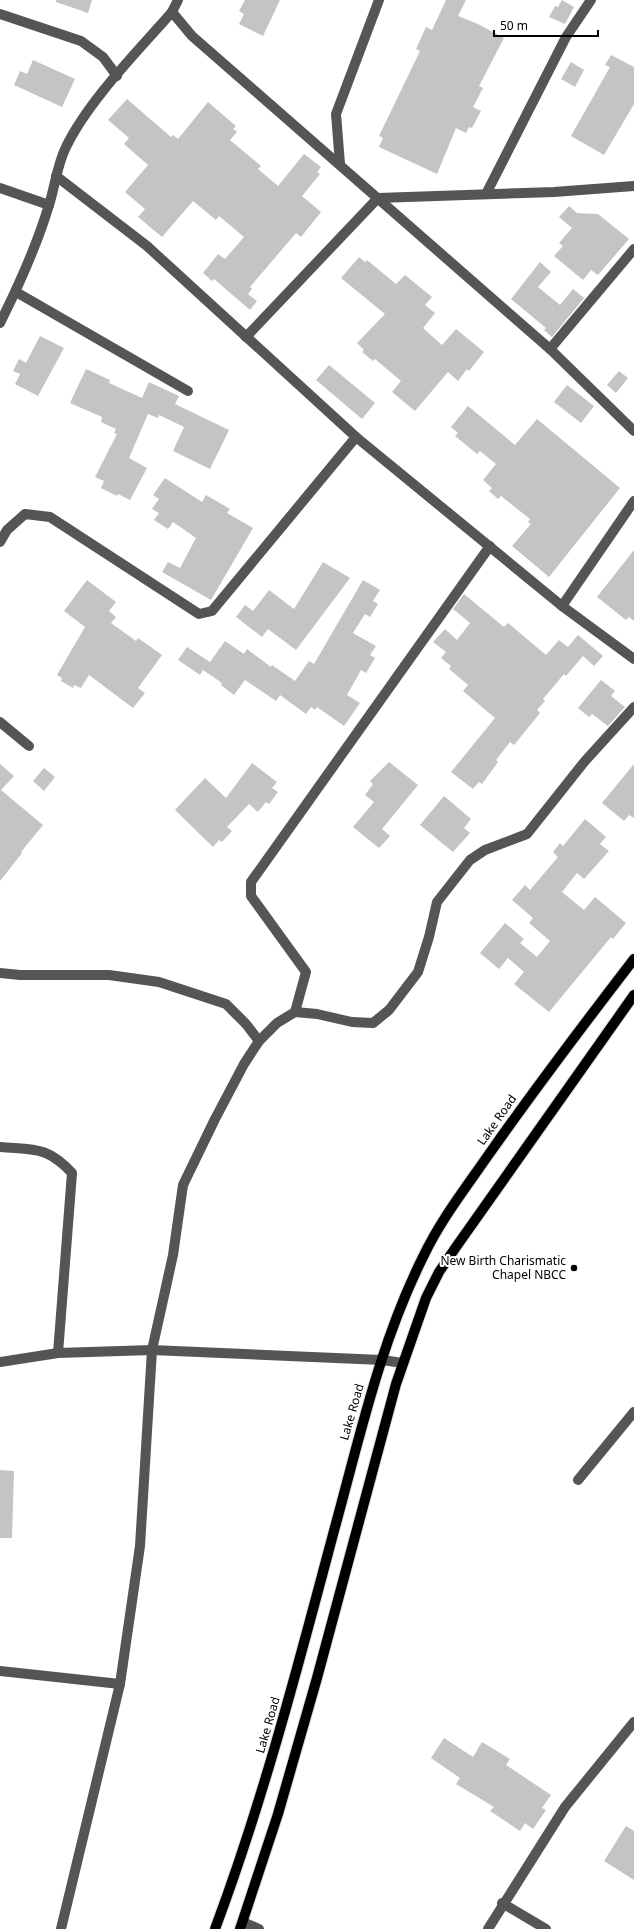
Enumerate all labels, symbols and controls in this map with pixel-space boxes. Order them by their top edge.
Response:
scale bar [494,12,598,38]
text: 50 m [500,17,528,34]
street label: Lake Road [473,1091,520,1148]
place label: New Birth Charismatic Chapel NBCC [440,1252,566,1283]
marker: New Birth Charismatic Chapel NBCC [569,1263,579,1273]
street label: Lake Road [335,1382,368,1442]
street label: Lake Road [251,1695,284,1755]

